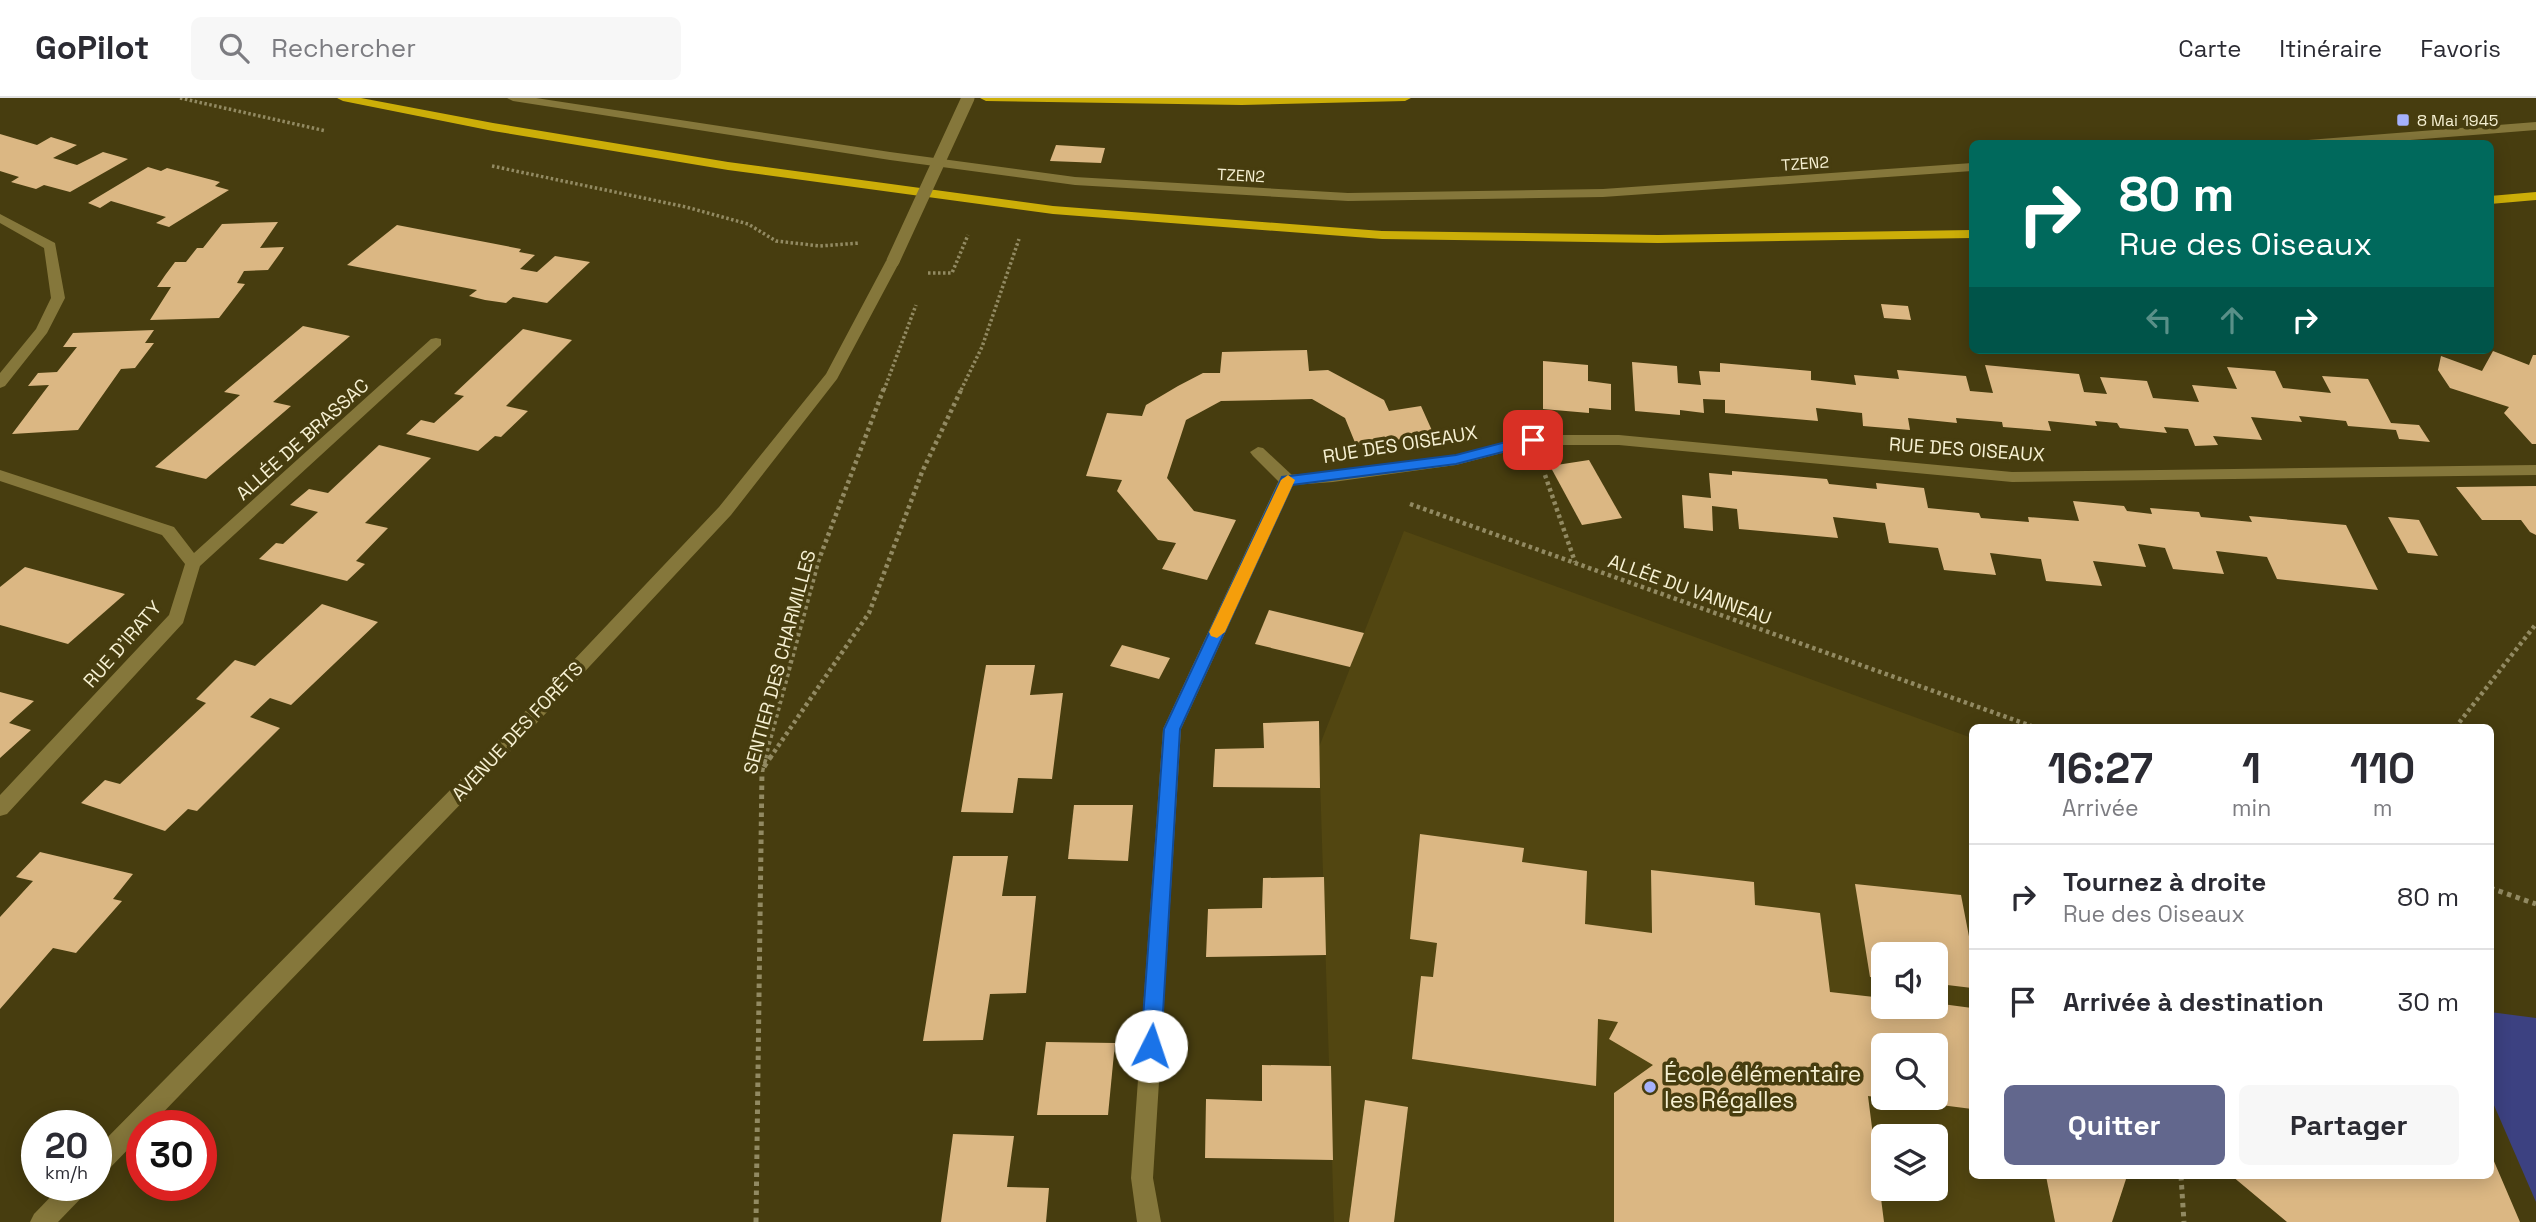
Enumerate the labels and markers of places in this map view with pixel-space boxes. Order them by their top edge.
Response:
place label: 8 Mai 1945 [2417,110,2498,131]
marker: 8 Mai 1945 [2395,112,2411,128]
pin [1503,410,1563,470]
place label: École élémentaire les Régalles [1664,1059,1861,1115]
marker: École élémentaire les Régalles [1642,1079,1658,1095]

